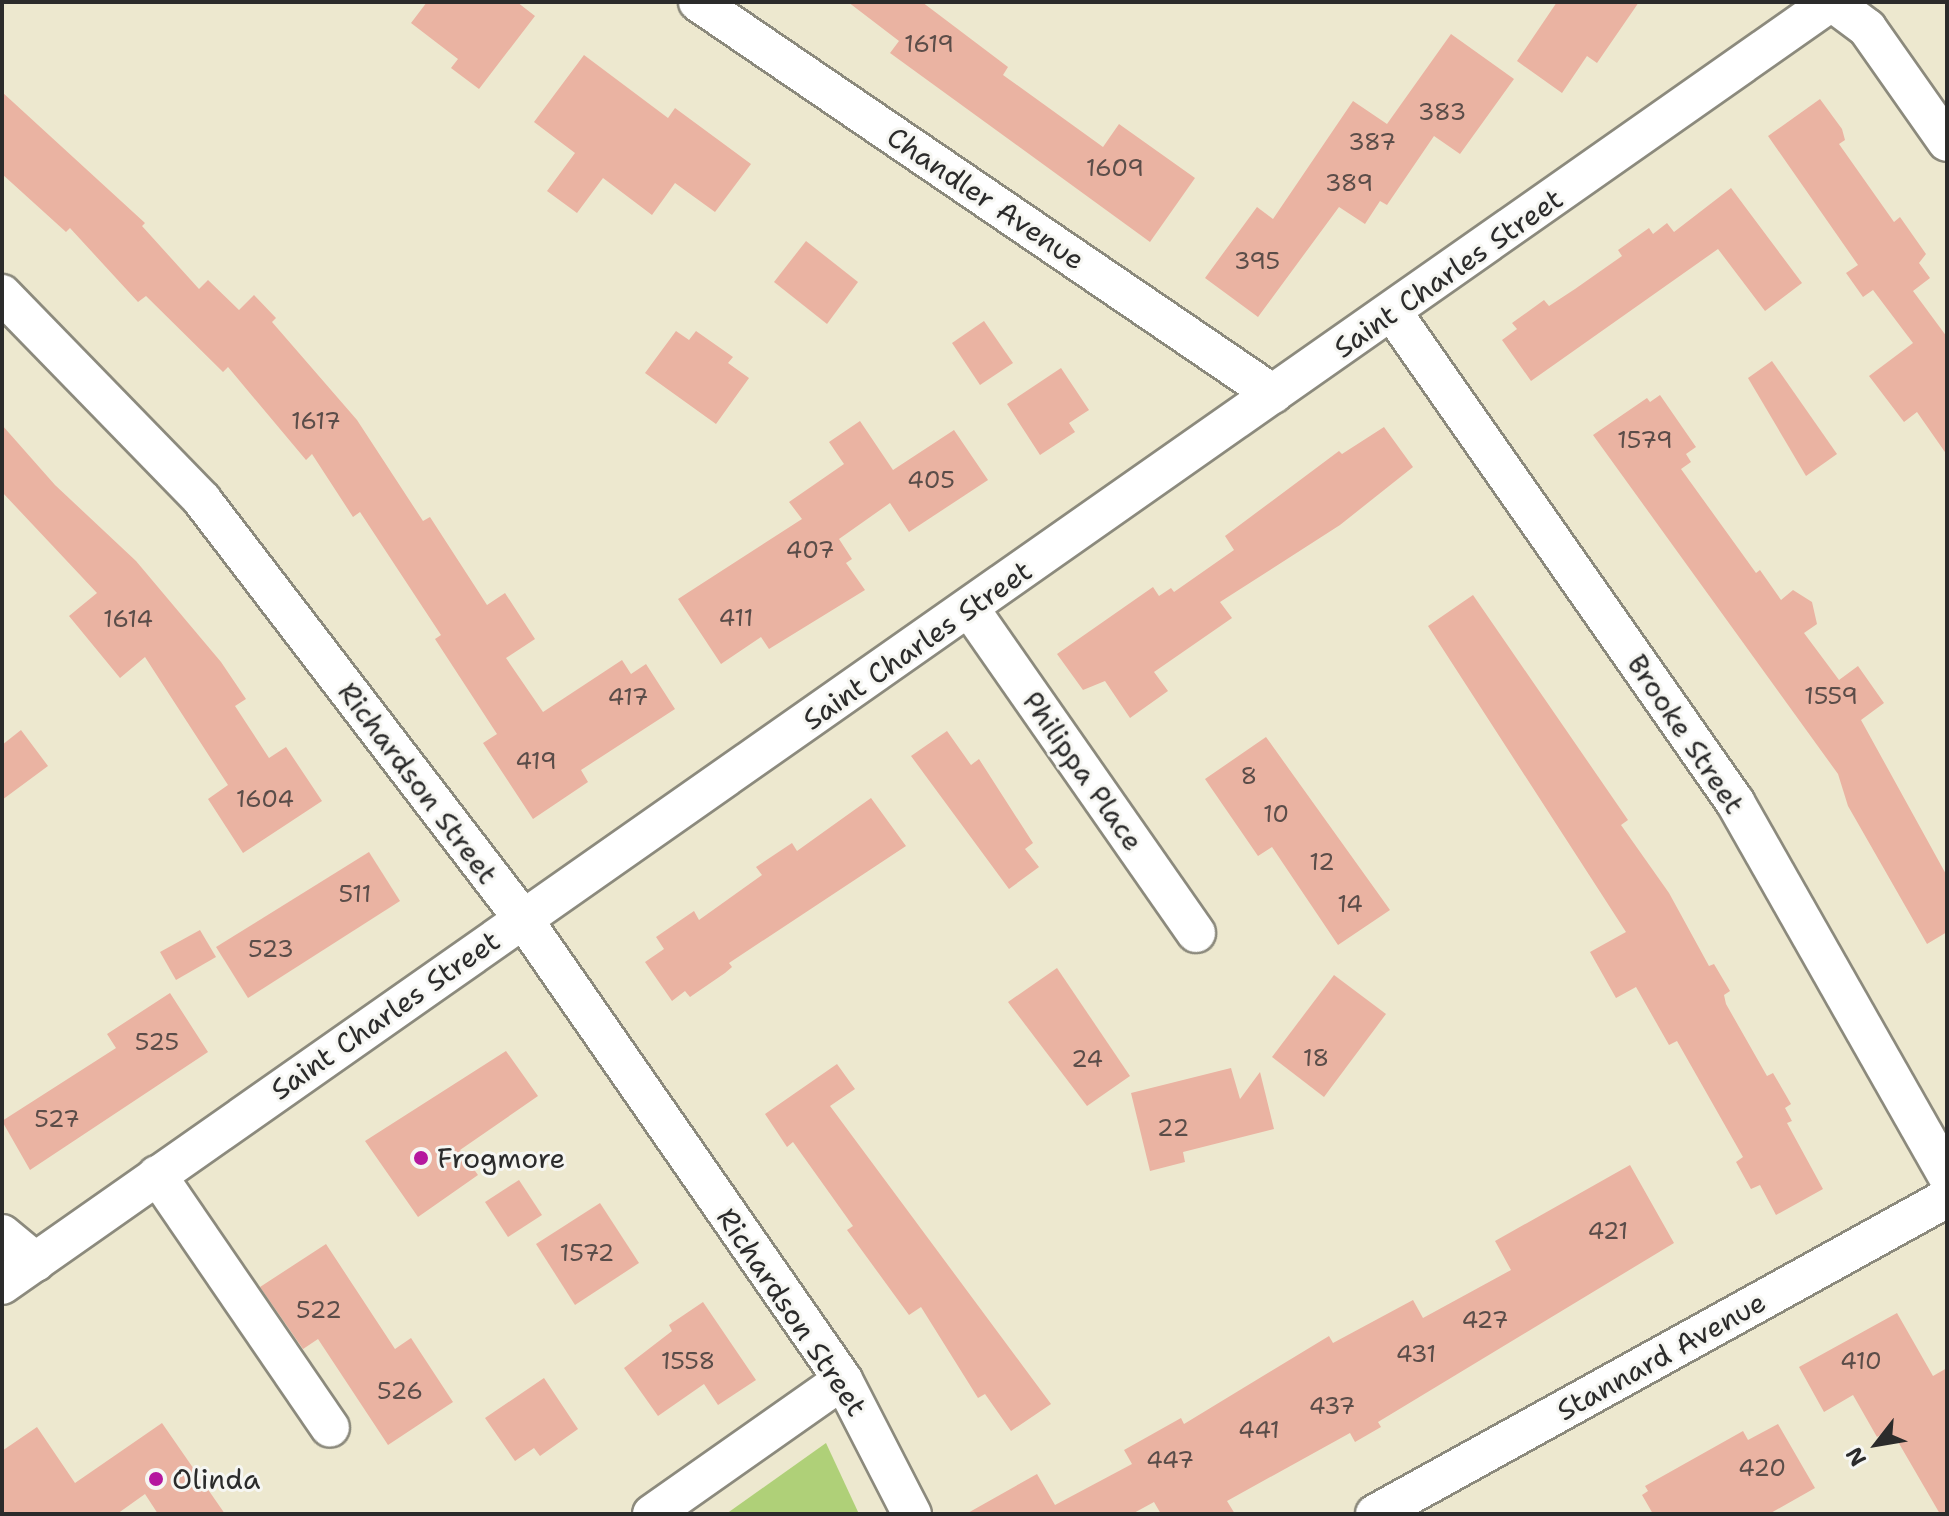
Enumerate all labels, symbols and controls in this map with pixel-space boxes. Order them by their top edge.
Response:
house number: 1619 [904,31,954,59]
house number: 383 [1418,99,1466,127]
street label: Chandler Avenue [881,119,1091,277]
house number: 387 [1348,129,1396,157]
house number: 1609 [1086,155,1144,183]
house number: 389 [1325,170,1373,198]
street label: Saint Charles Street [1327,181,1569,365]
house number: 395 [1234,248,1280,276]
house number: 1617 [291,408,341,436]
house number: 1579 [1617,427,1673,455]
house number: 405 [907,467,955,495]
house number: 407 [786,537,834,565]
street label: Saint Charles Street [796,553,1038,737]
house number: 411 [719,605,753,633]
house number: 1614 [103,606,153,634]
street label: Brooke Street [1620,648,1752,820]
street label: Richardson Street [331,676,505,890]
house number: 1559 [1804,683,1858,711]
house number: 417 [607,684,649,712]
street label: Philippa Place [1016,685,1150,857]
house number: 419 [515,748,557,776]
house number: 8 [1241,763,1257,791]
house number: 1604 [236,786,294,814]
house number: 10 [1263,801,1289,829]
house number: 12 [1309,849,1335,877]
house number: 511 [339,881,371,909]
house number: 14 [1337,891,1363,919]
street label: Saint Charles Street [264,923,506,1107]
house number: 523 [248,936,294,964]
house number: 525 [135,1029,179,1057]
house number: 18 [1303,1045,1329,1073]
house number: 24 [1071,1046,1103,1074]
house number: 527 [34,1106,80,1134]
house number: 22 [1157,1115,1189,1143]
place label: Frogmore [437,1141,565,1175]
marker: Frogmore [412,1149,430,1167]
street label: Richardson Street [710,1202,874,1422]
house number: 421 [1588,1218,1628,1246]
house number: 1572 [560,1240,614,1268]
street label: Stannard Avenue [1551,1285,1771,1427]
house number: 522 [296,1297,342,1325]
house number: 427 [1461,1307,1509,1335]
house number: 431 [1396,1341,1436,1369]
house number: 1558 [661,1348,715,1376]
house number: 410 [1840,1348,1882,1376]
house number: 526 [377,1378,423,1406]
house number: 437 [1309,1393,1355,1421]
north arrow [1837,1404,1917,1484]
house number: 441 [1238,1417,1280,1445]
text: N [1839,1442,1873,1472]
house number: 447 [1146,1447,1194,1475]
house number: 420 [1738,1455,1786,1483]
place label: Olinda [172,1462,261,1496]
marker: Olinda [147,1470,165,1488]

